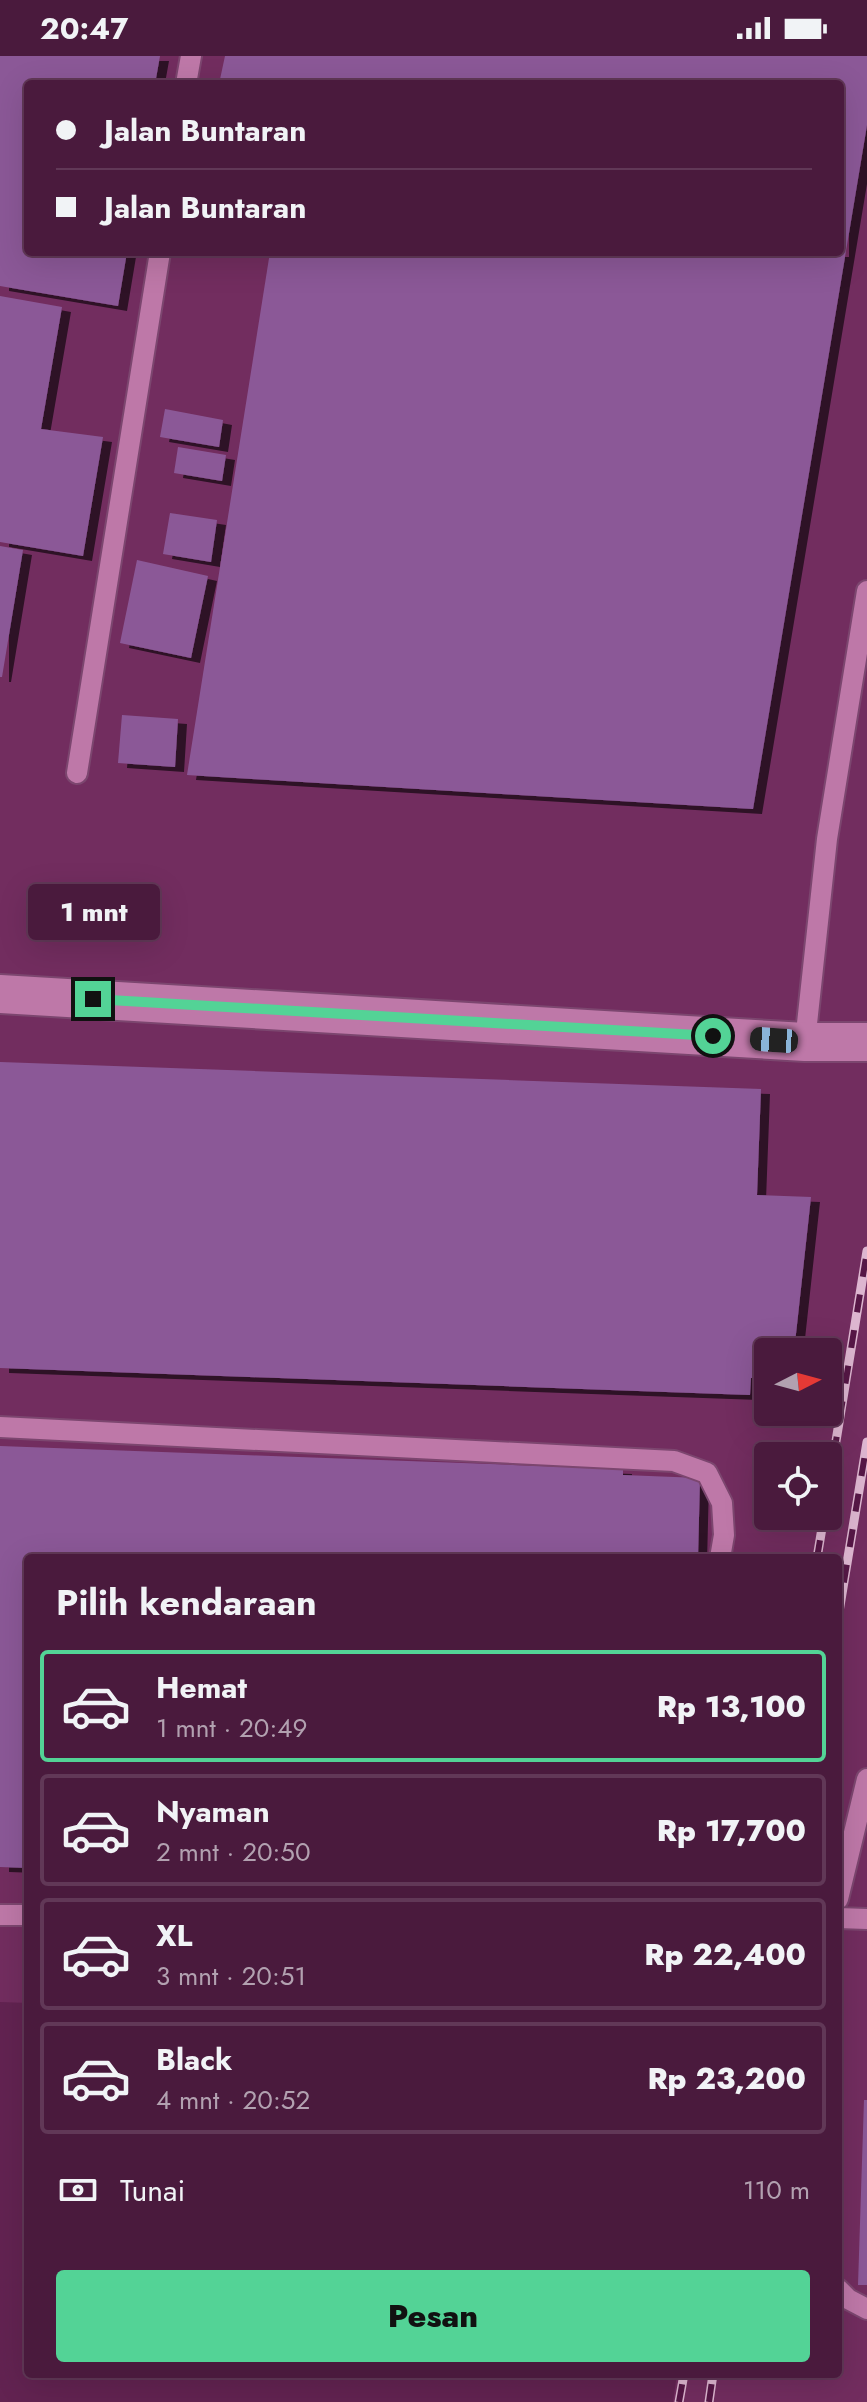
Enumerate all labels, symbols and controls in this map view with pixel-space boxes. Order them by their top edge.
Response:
text: 20:47 [40,7,128,50]
text: Jalan Buntaran [104,109,306,152]
text: Jalan Buntaran [104,186,306,229]
callout: 1 mnt [27,883,159,939]
text: 1 mnt [60,893,128,931]
route end [75,981,111,1017]
route start [695,1018,731,1054]
car [749,1026,799,1054]
north arrow [754,1338,842,1426]
map controls [754,1338,842,1530]
button: locate [754,1442,842,1530]
text: Pilih kendaraan [56,1576,317,1628]
text: Hemat [156,1666,247,1709]
icon: car [60,1670,132,1742]
text: Rp 13,100 [657,1685,806,1728]
text: 1 mnt · 20:49 [156,1709,307,1747]
text: Nyaman [156,1790,270,1833]
icon: car [60,1794,132,1866]
text: Rp 17,700 [657,1809,806,1852]
text: 2 mnt · 20:50 [156,1833,311,1871]
text: XL [156,1914,192,1957]
icon: car [60,1918,132,1990]
text: Rp 22,400 [644,1933,806,1976]
text: 3 mnt · 20:51 [156,1957,306,1995]
text: Black [156,2038,232,2081]
icon: car [60,2042,132,2114]
text: Rp 23,200 [647,2057,806,2100]
text: 4 mnt · 20:52 [156,2081,310,2119]
icon: cash [56,2168,100,2212]
text: Tunai [120,2169,185,2212]
text: 110 m [743,2171,810,2209]
button: Pesan [56,2270,810,2362]

